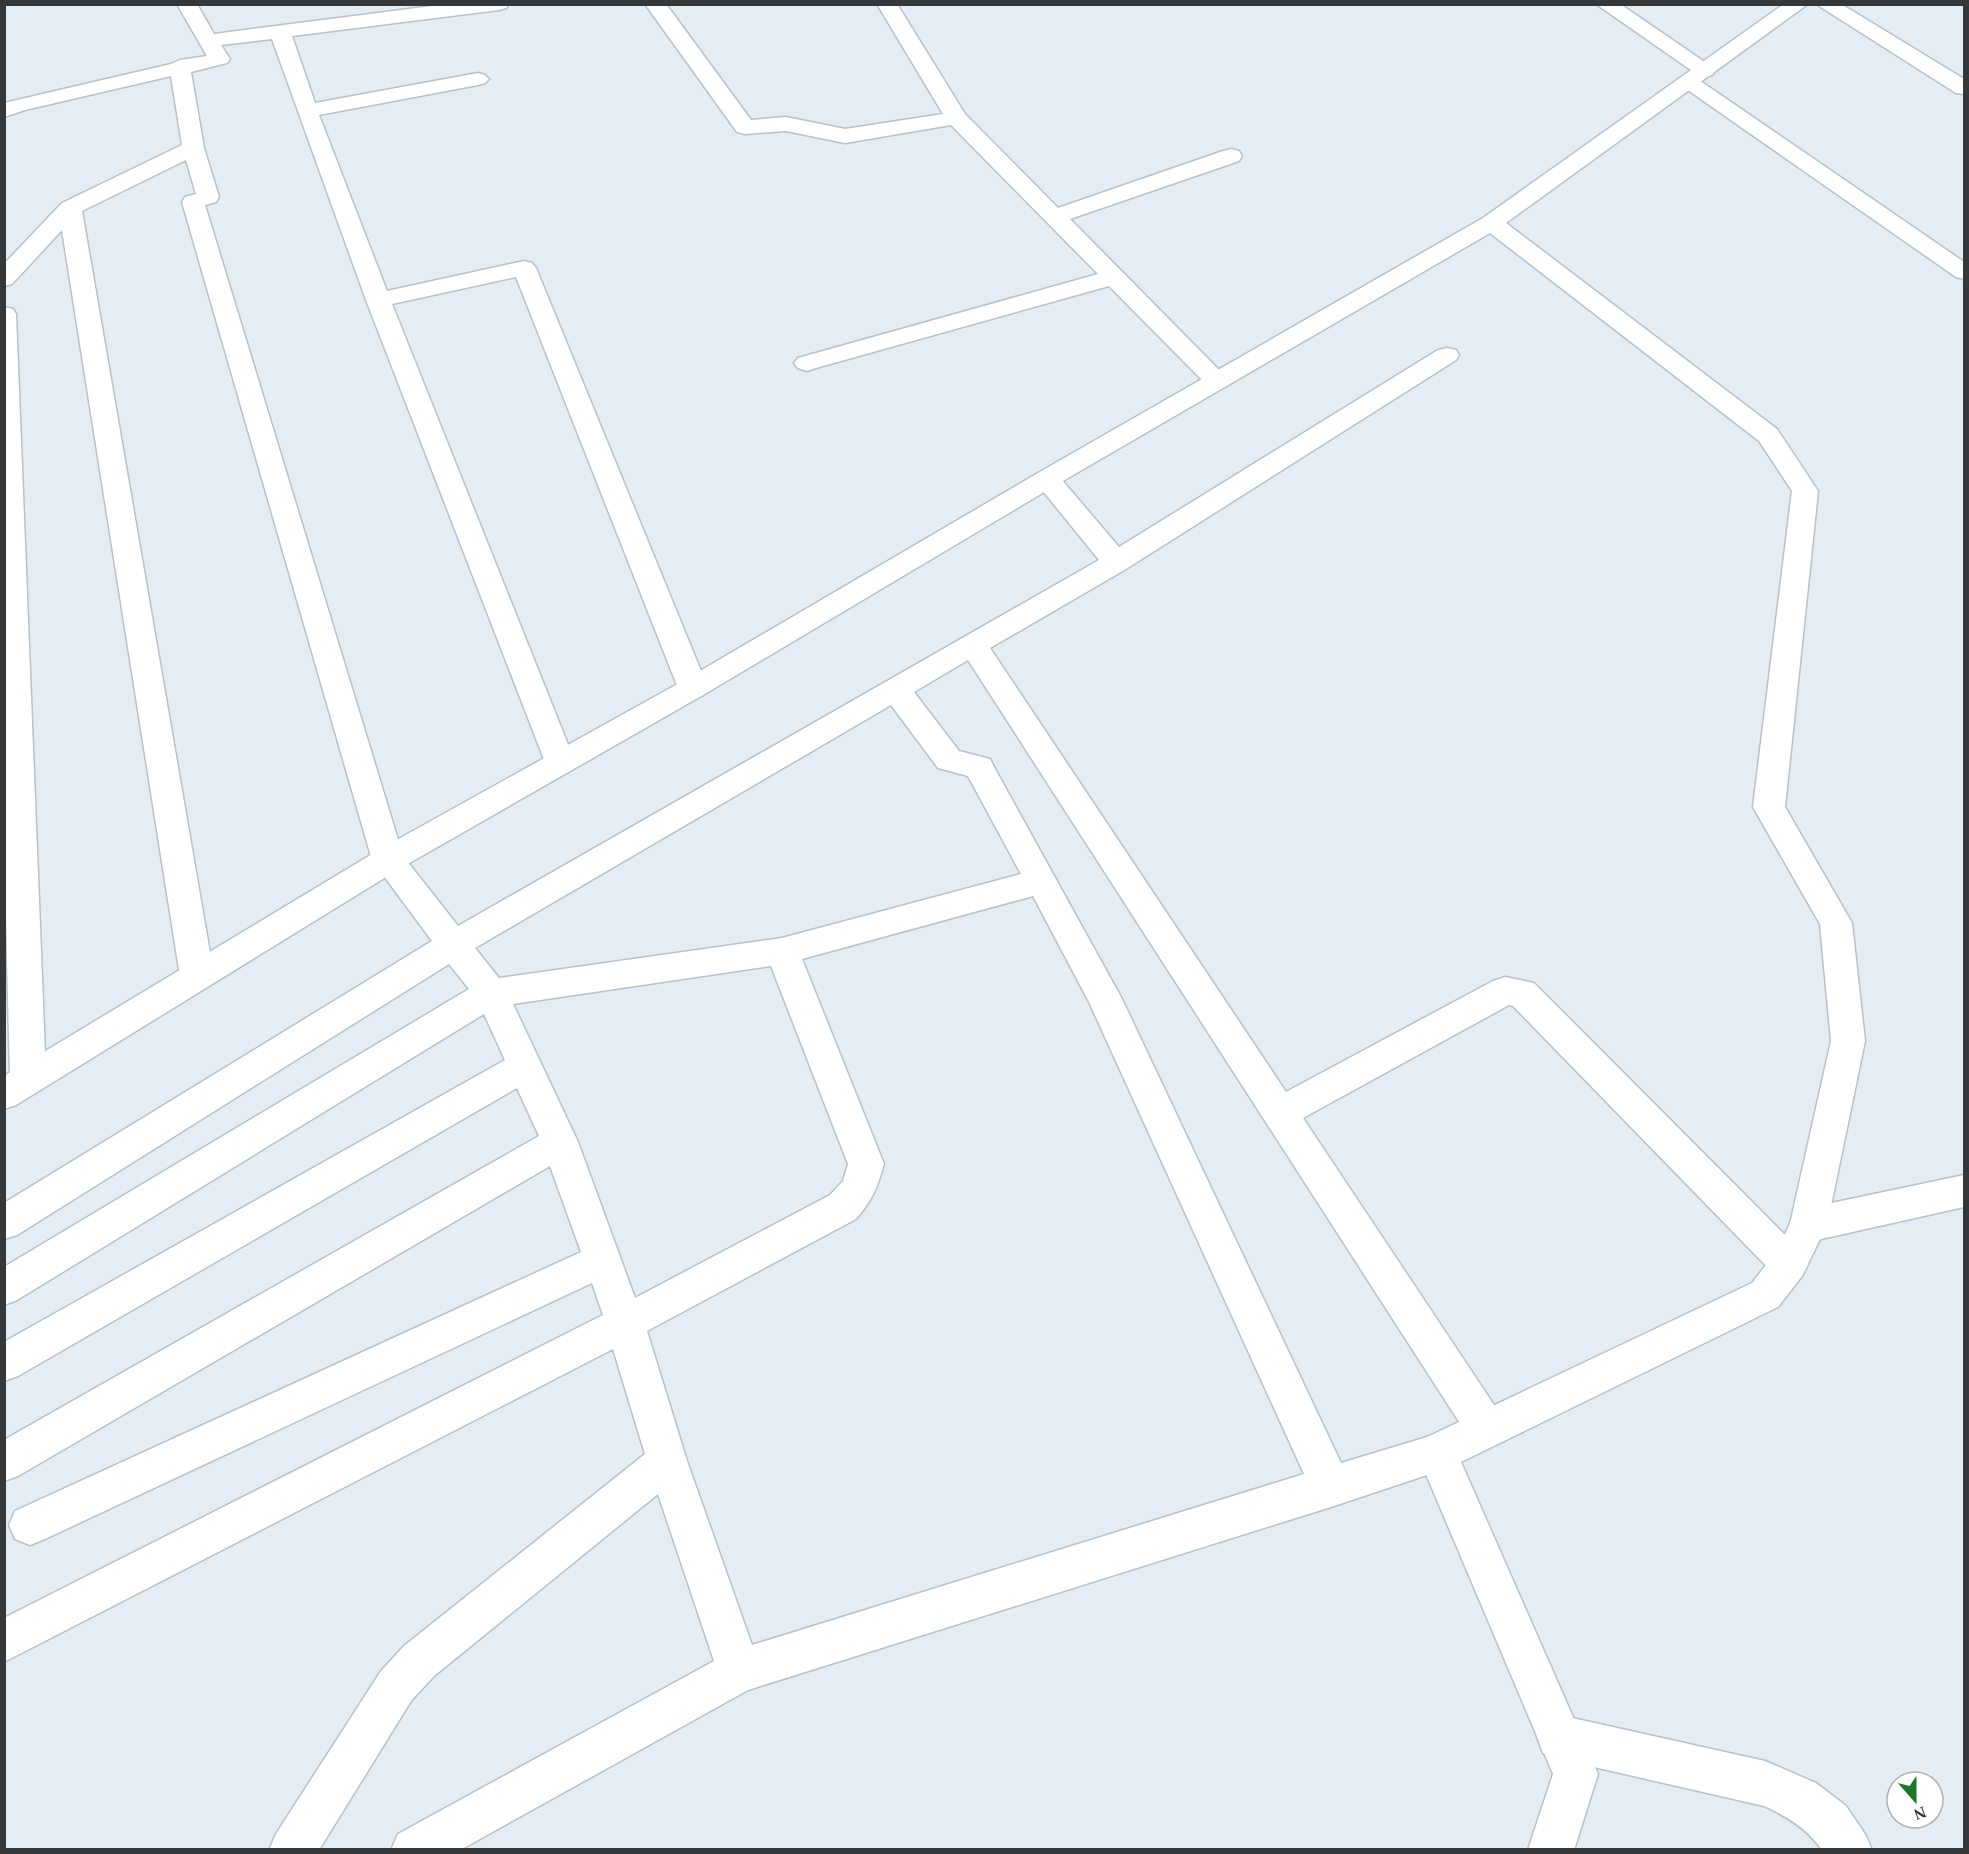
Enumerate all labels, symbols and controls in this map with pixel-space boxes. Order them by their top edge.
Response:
north arrow [1885,1770,1945,1830]
text: N [1911,1804,1929,1824]

